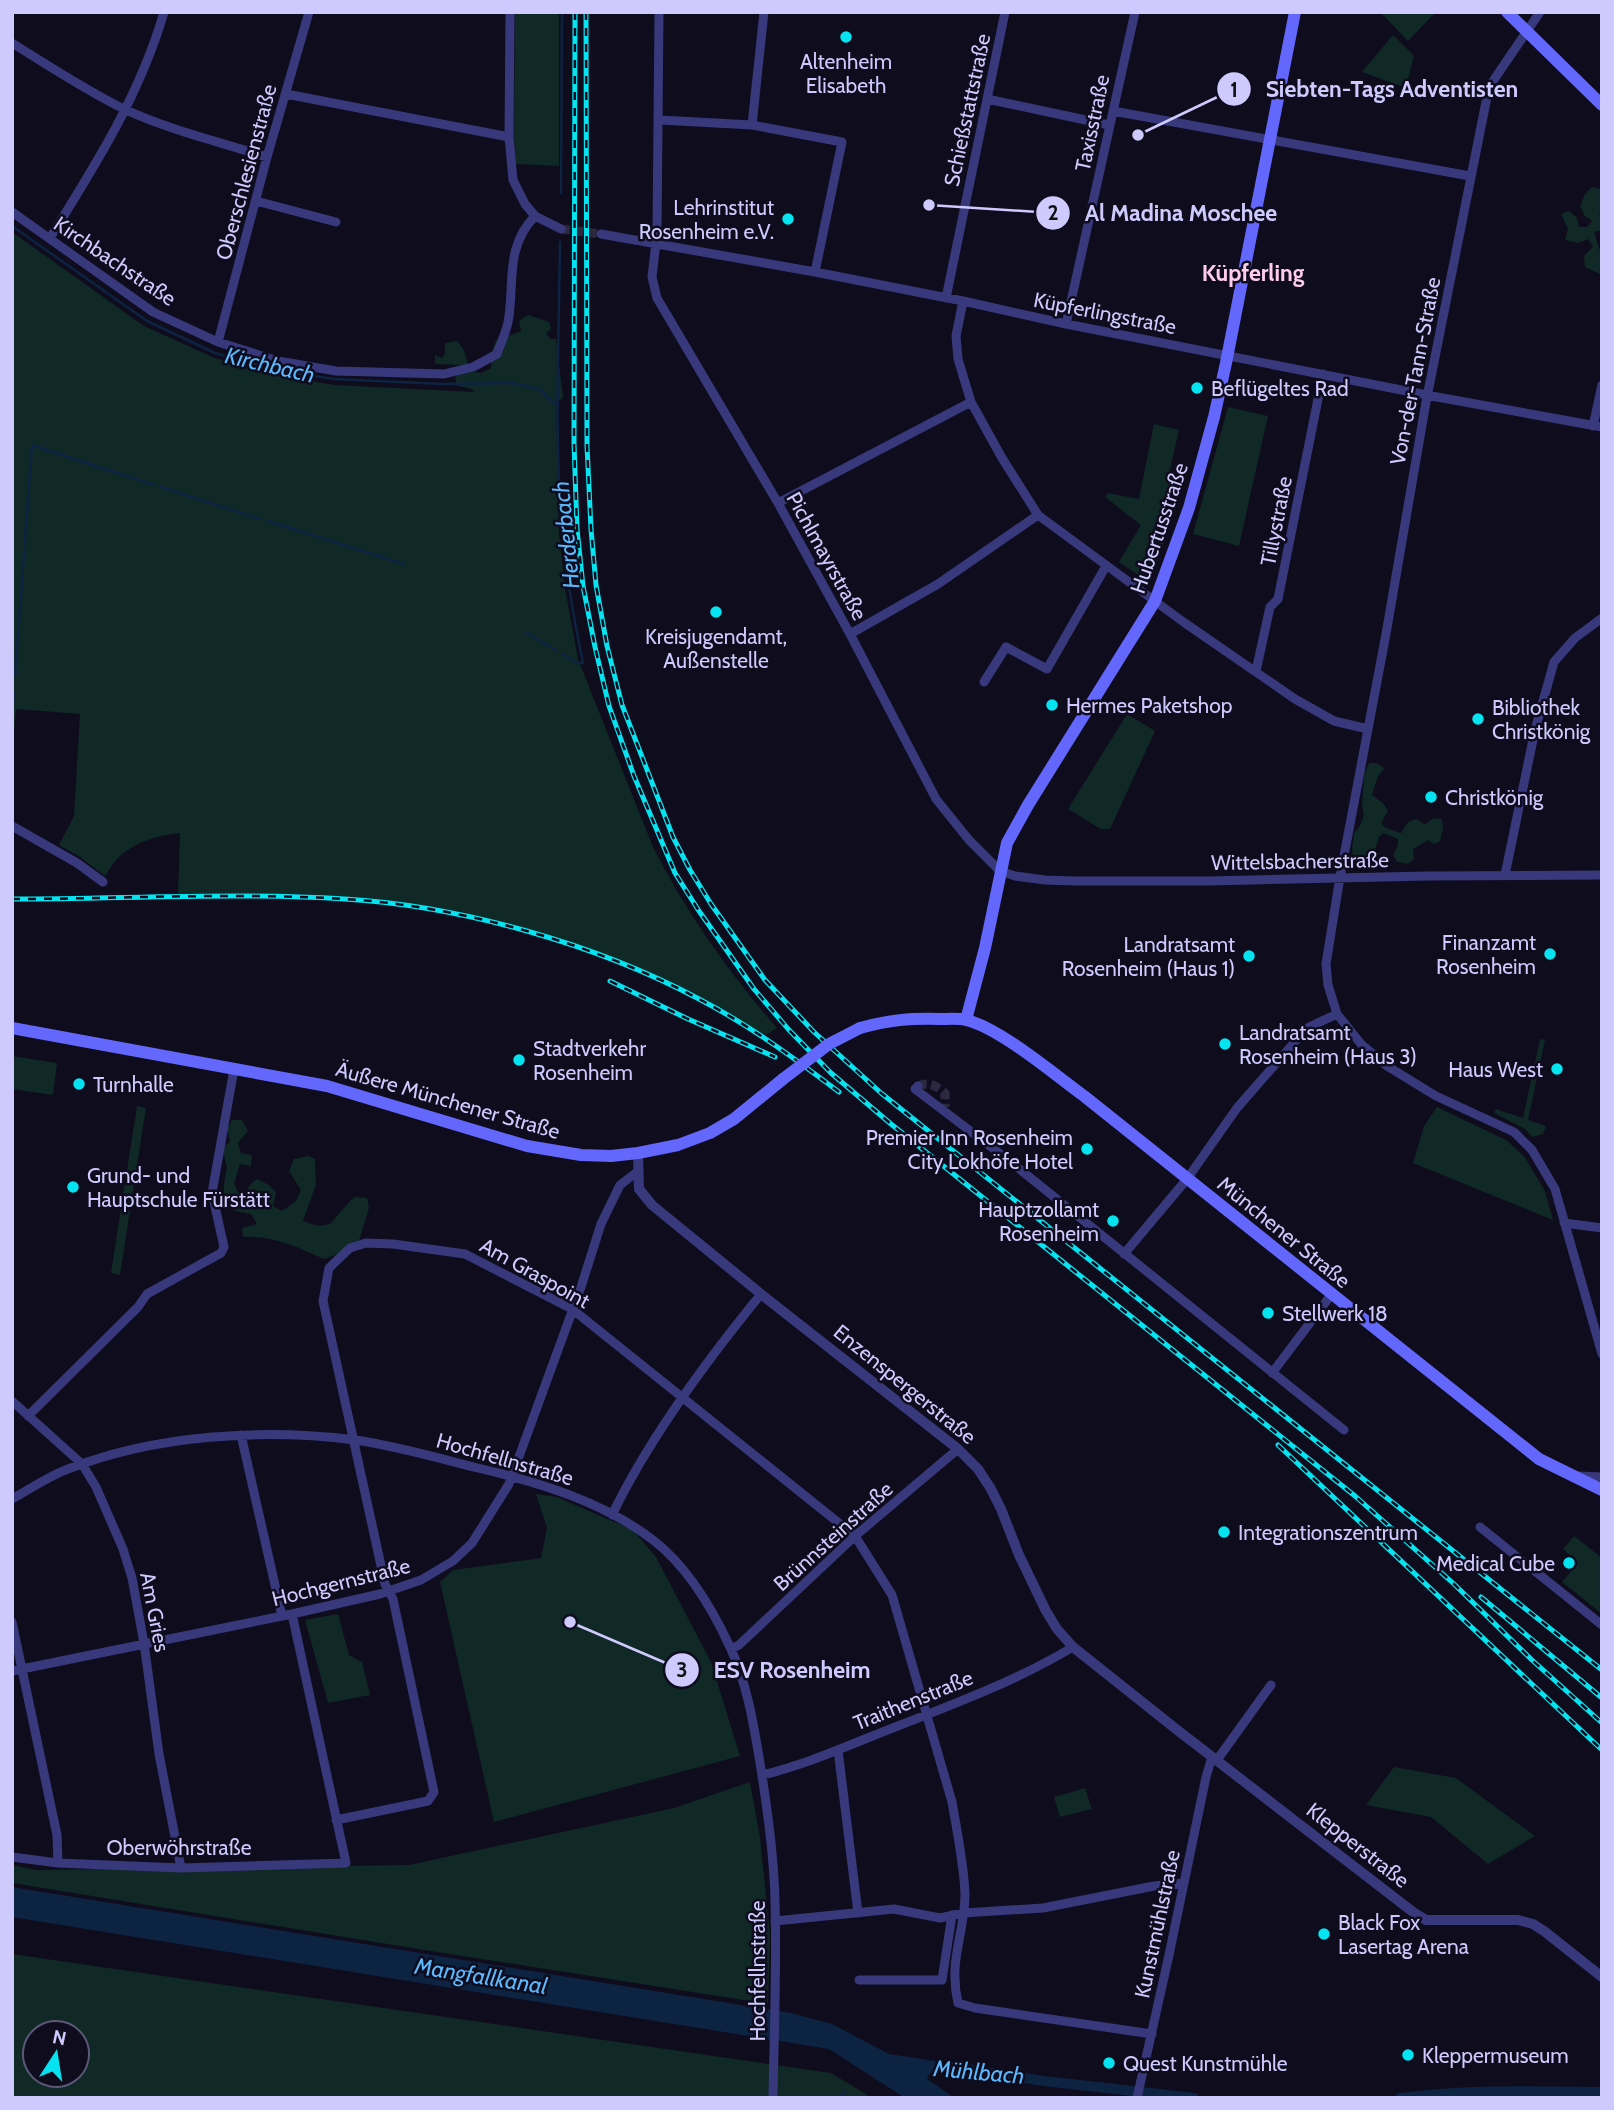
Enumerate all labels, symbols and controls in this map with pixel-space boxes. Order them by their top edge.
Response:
marker: Altenheim Elisabeth [838,29,854,45]
street label: Schießstattstraße [939,31,995,189]
place label: Altenheim Elisabeth [800,49,892,98]
callout: Siebten-Tags Adventisten [1217,67,1532,111]
street label: Taxisstraße [1070,72,1114,174]
text: Siebten-Tags Adventisten [1266,75,1518,103]
text: 1 [1230,77,1238,102]
street label: Oberschlesienstraße [210,81,282,263]
callout: Al Madina Moschee [1036,191,1291,235]
place label: Lehrinstitut Rosenheim e.V. [639,195,774,244]
text: Al Madina Moschee [1085,199,1277,227]
text: 2 [1047,200,1059,225]
street label: Kirchbachstraße [49,211,181,311]
marker: Lehrinstitut Rosenheim e.V. [780,211,796,227]
district label: Küpferling [1202,259,1305,287]
street label: Von-der-Tann-Straße [1385,275,1446,467]
street label: Küpferlingstraße [1032,287,1179,339]
water label: Kirchbach [222,341,318,389]
place label: Beflügeltes Rad [1211,376,1349,401]
marker: Beflügeltes Rad [1189,380,1205,396]
street label: Hubertusstraße [1125,459,1193,597]
street label: Tillystraße [1255,474,1297,568]
water label: Herderbach [546,480,586,590]
street label: Pichlmayrstraße [781,488,873,625]
marker: Kreisjugendamt, Außenstelle [708,604,724,620]
place label: Kreisjugendamt, Außenstelle [645,624,787,673]
place label: Hermes Paketshop [1066,693,1232,718]
place label: Bibliothek Christkönig [1492,695,1591,744]
marker: Hermes Paketshop [1044,697,1060,713]
marker: Bibliothek Christkönig [1470,711,1486,727]
place label: Christkönig [1445,785,1544,810]
marker: Christkönig [1423,789,1439,805]
street label: Wittelsbacherstraße [1211,847,1389,875]
place label: Finanzamt Rosenheim [1436,930,1536,979]
place label: Landratsamt Rosenheim (Haus 1) [1062,932,1235,981]
marker: Finanzamt Rosenheim [1542,946,1558,962]
marker: Landratsamt Rosenheim (Haus 1) [1241,948,1257,964]
place label: Landratsamt Rosenheim (Haus 3) [1239,1020,1417,1069]
place label: Stadtverkehr Rosenheim [533,1036,646,1085]
marker: Landratsamt Rosenheim (Haus 3) [1217,1036,1233,1052]
marker: Stadtverkehr Rosenheim [511,1052,527,1068]
street label: Äußere Münchener Straße [333,1056,563,1144]
place label: Haus West [1448,1057,1543,1082]
marker: Haus West [1549,1061,1565,1077]
place label: Turnhalle [93,1072,174,1097]
marker: Turnhalle [71,1076,87,1092]
place label: Premier Inn Rosenheim City Lokhöfe Hotel [866,1125,1073,1174]
marker: Premier Inn Rosenheim City Lokhöfe Hotel [1079,1141,1095,1157]
place label: Grund- und Hauptschule Fürstätt [87,1163,270,1212]
street label: Münchener Straße [1213,1171,1356,1293]
marker: Grund- und Hauptschule Fürstätt [65,1179,81,1195]
place label: Hauptzollamt Rosenheim [978,1197,1099,1246]
marker: Hauptzollamt Rosenheim [1105,1213,1121,1229]
street label: Am Graspoint [476,1233,594,1313]
place label: Stellwerk 18 [1282,1301,1388,1326]
marker: Stellwerk 18 [1260,1305,1276,1321]
street label: Enzenspergerstraße [829,1319,981,1449]
street label: Hochfellnstraße [434,1428,577,1491]
street label: Brünnsteinstraße [768,1476,898,1596]
place label: Integrationszentrum [1238,1520,1418,1545]
marker: Integrationszentrum [1216,1524,1232,1540]
place label: Medical Cube [1436,1551,1555,1576]
street label: Hochgernstraße [269,1553,413,1611]
marker: Medical Cube [1561,1555,1577,1571]
street label: Am Gries [135,1570,175,1654]
callout: ESV Rosenheim [665,1648,885,1692]
text: ESV Rosenheim [713,1656,871,1684]
text: 3 [676,1657,688,1682]
street label: Traithenstraße [850,1665,977,1735]
street label: Klepperstraße [1302,1797,1415,1893]
street label: Oberwöhrstraße [107,1835,252,1860]
street label: Kunstmühlstraße [1129,1847,1185,2000]
street label: Hochfellnstraße [745,1900,770,2042]
place label: Black Fox Lasertag Arena [1338,1910,1469,1959]
marker: Black Fox Lasertag Arena [1316,1926,1332,1942]
water label: Mangfallkanal [412,1952,550,2000]
north arrow [21,2019,91,2089]
text: N [50,2025,68,2051]
place label: Kleppermuseum [1422,2043,1569,2068]
marker: Kleppermuseum [1400,2047,1416,2063]
place label: Quest Kunstmühle [1123,2051,1288,2076]
water label: Mühlbach [931,2054,1026,2090]
marker: Quest Kunstmühle [1101,2055,1117,2071]

